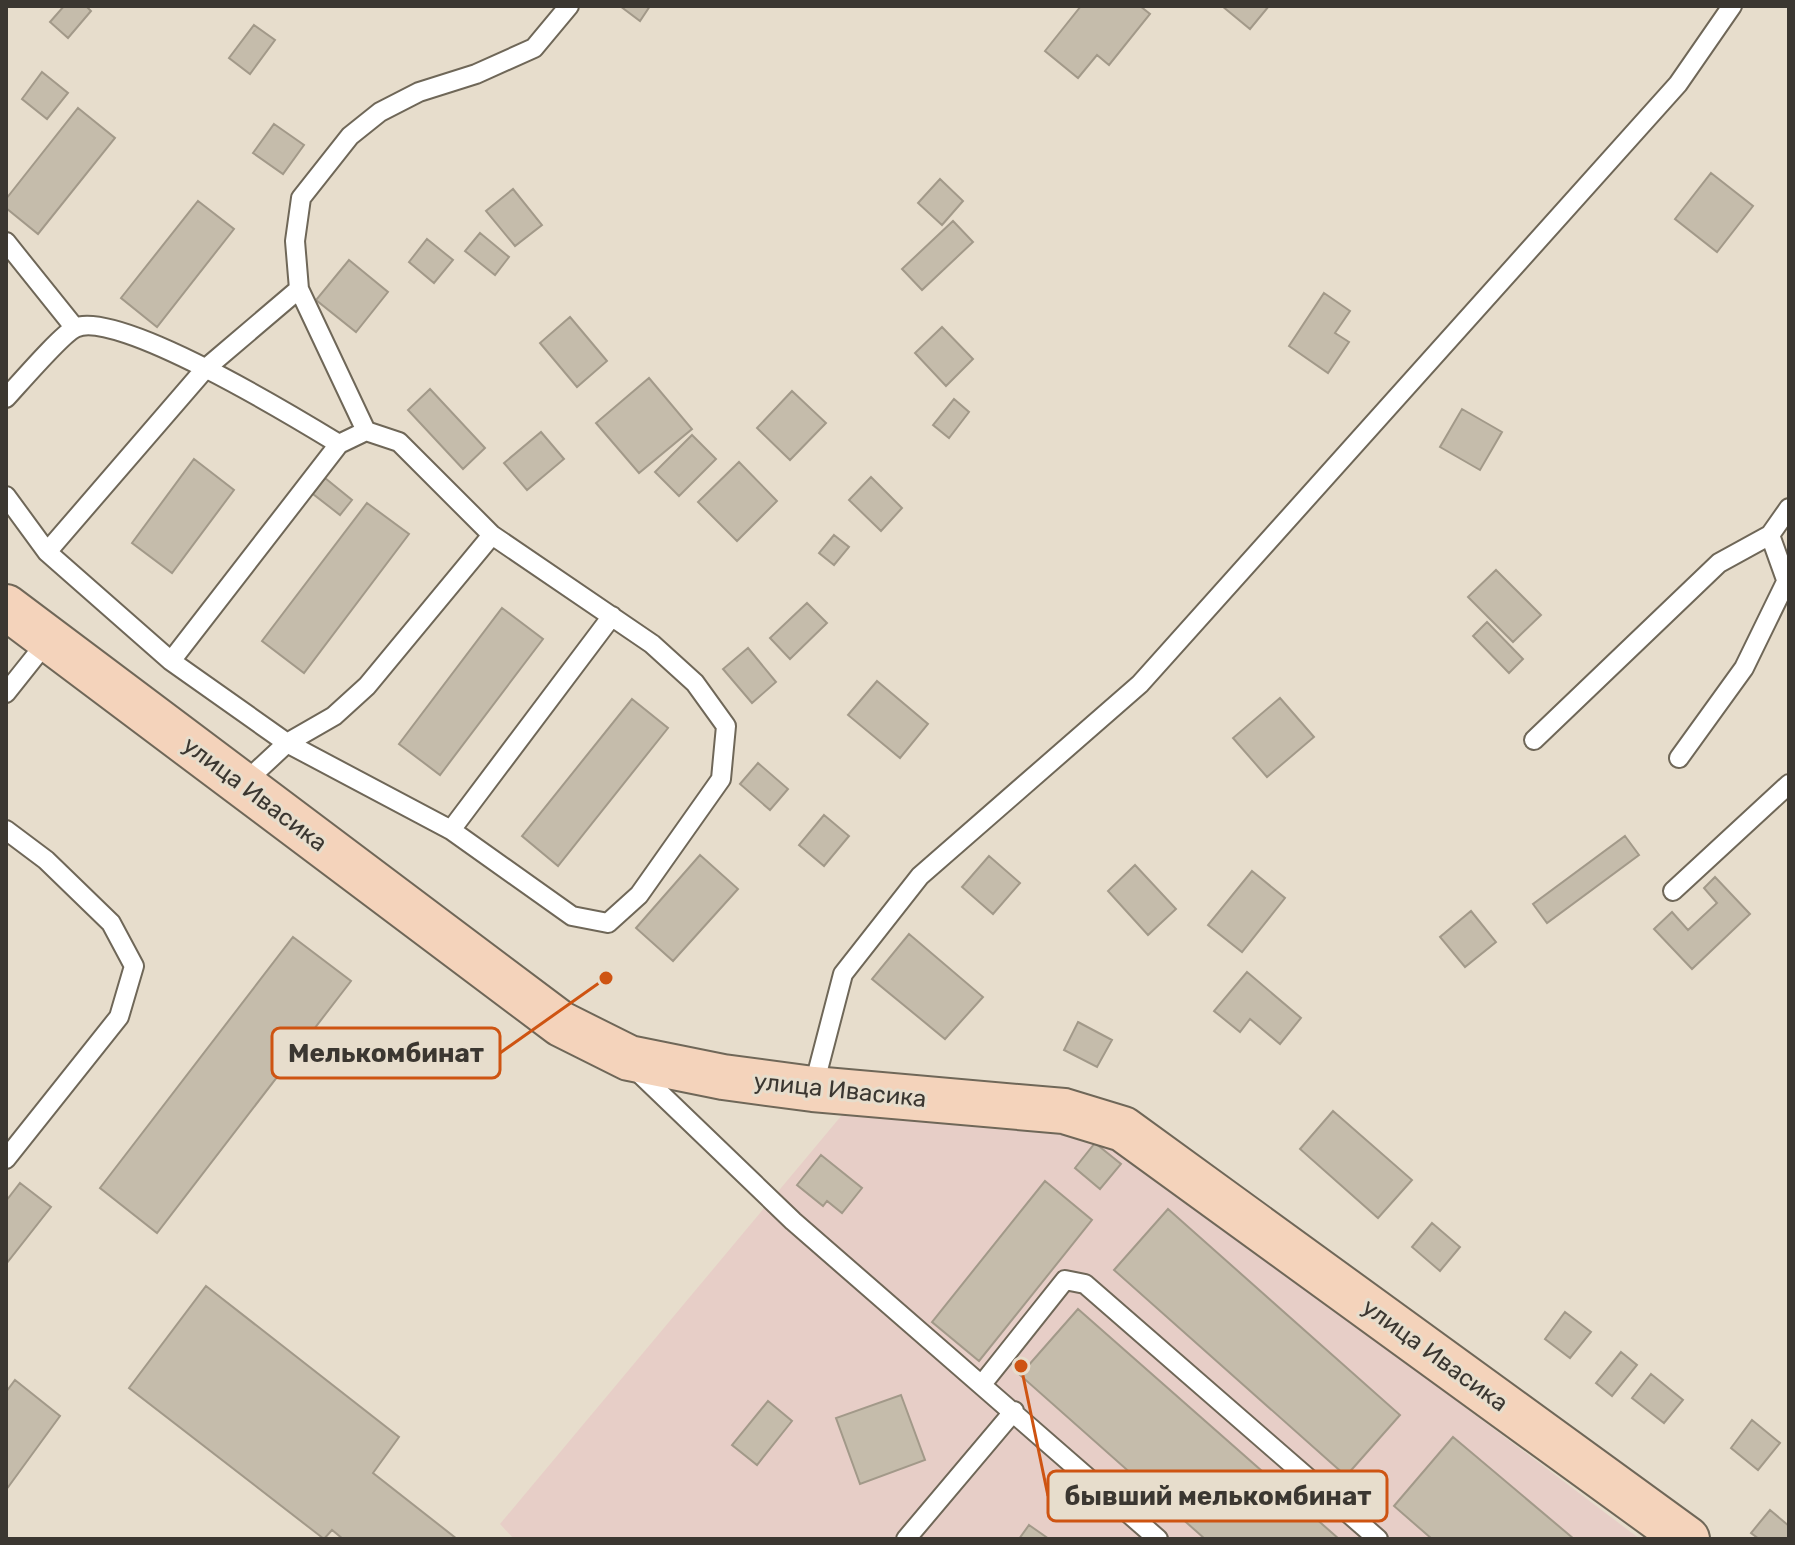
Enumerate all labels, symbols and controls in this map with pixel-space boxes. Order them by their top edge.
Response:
street label: улица Ивасика [177,731,333,857]
callout: Мелькомбинат [272,1028,500,1078]
text: Мелькомбинат [288,1038,484,1069]
street label: улица Ивасика [752,1067,928,1113]
street label: улица Ивасика [1357,1293,1513,1417]
callout: бывший мелькомбинат [1048,1471,1387,1521]
text: бывший мелькомбинат [1065,1481,1371,1512]

